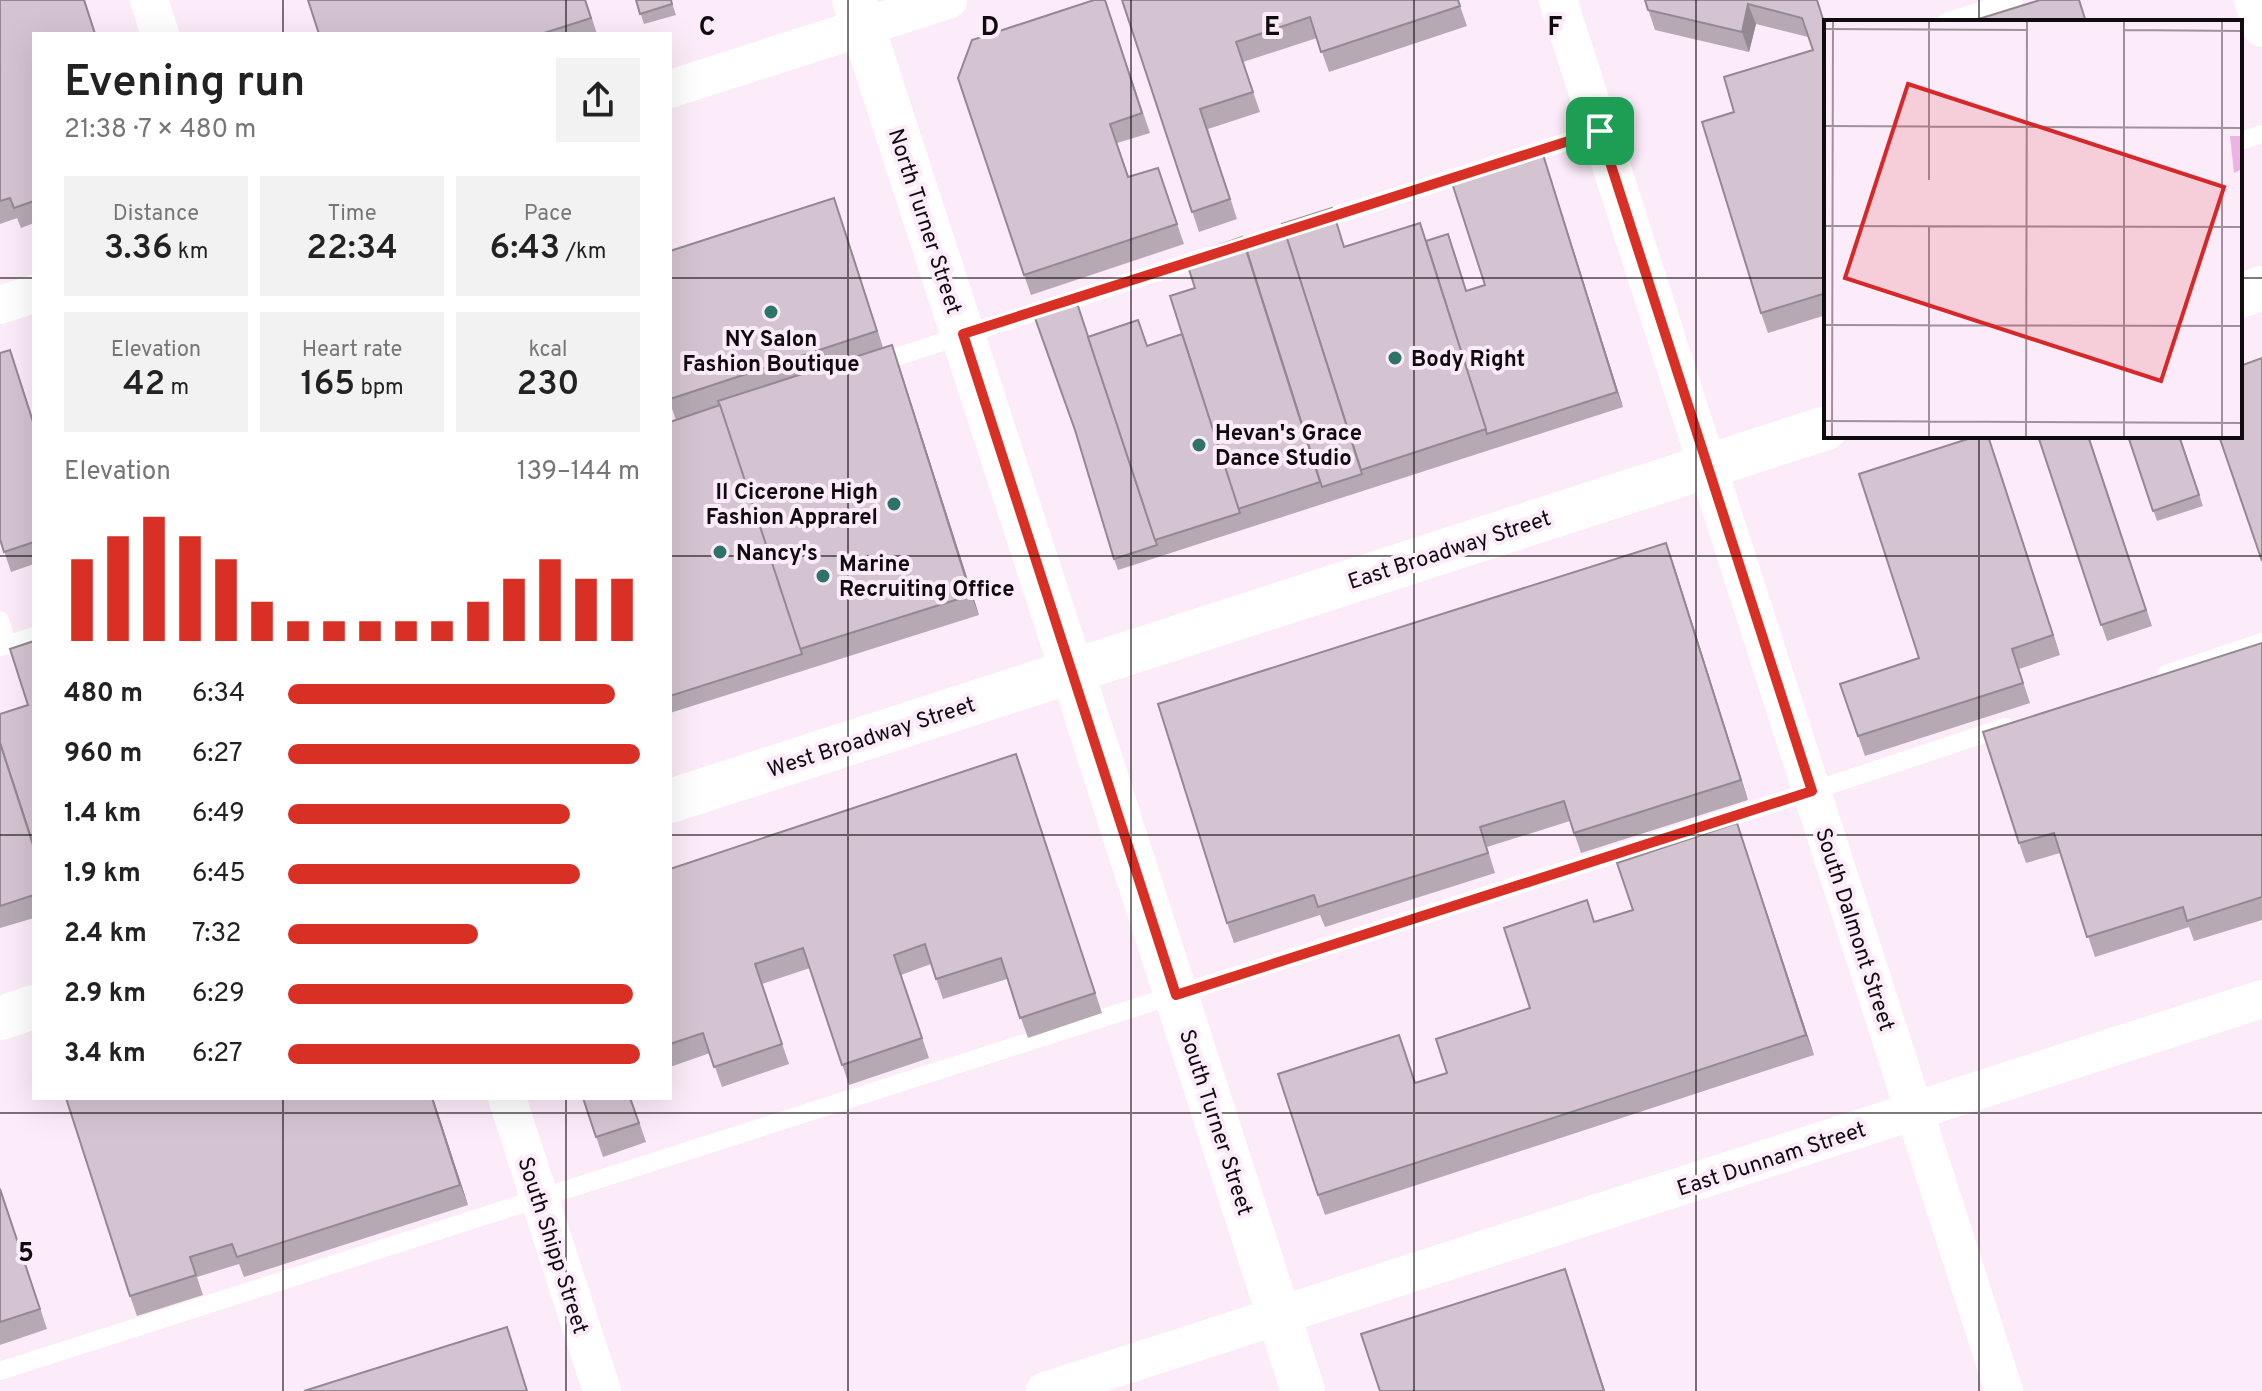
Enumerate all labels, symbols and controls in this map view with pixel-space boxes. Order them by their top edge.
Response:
text: C [699,12,715,45]
text: D [981,12,999,45]
text: E [1264,12,1280,45]
text: F [1548,12,1563,45]
inset map [1824,20,2242,438]
text: Evening run [64,56,305,112]
button: share [556,58,640,142]
pin [1566,97,1634,165]
icon: arrive [1578,109,1622,153]
text: 21:38 · 7 × 480 m [64,114,256,147]
street label: North Turner Street [881,126,966,318]
text: Distance [113,201,199,228]
text: Time [327,201,377,228]
text: Pace [524,201,572,228]
text: 3.36 [104,228,173,271]
text: 22:34 [306,228,398,271]
text: 6:43 [490,228,560,271]
text: km [173,239,208,266]
text: /km [560,239,606,266]
marker: NY Salon Fashion Boutique [762,303,780,321]
place label: NY Salon Fashion Boutique [683,327,859,379]
text: Elevation [111,337,201,364]
text: Heart rate [302,337,402,364]
text: kcal [528,337,568,364]
place label: Body Right [1411,347,1525,374]
marker: Body Right [1386,349,1404,367]
text: 42 [123,364,165,407]
text: 165 [300,364,355,407]
text: 230 [517,364,579,407]
text: m [165,375,189,402]
text: bpm [355,375,404,402]
place label: Hevan's Grace Dance Studio [1215,421,1362,473]
marker: Hevan's Grace Dance Studio [1190,436,1208,454]
text: Elevation [64,456,171,489]
text: 139–144 m [517,456,640,489]
place label: Il Cicerone High Fashion Apprarel [706,480,878,532]
marker: Il Cicerone High Fashion Apprarel [885,495,903,513]
street label: East Broadway Street [1345,506,1555,597]
place label: Nancy's [736,541,818,568]
marker: Nancy's [711,543,729,561]
place label: Marine Recruiting Office [839,552,1015,604]
marker: Marine Recruiting Office [814,567,832,585]
text: 480 m [64,678,143,711]
text: 6:34 [192,678,245,711]
street label: West Broadway Street [764,692,979,785]
text: 960 m [64,738,142,771]
text: 6:27 [192,738,243,771]
text: 1.4 km [64,798,141,831]
text: 6:49 [192,798,245,831]
street label: South Dalmont Street [1808,825,1899,1035]
text: 1.9 km [64,858,141,891]
text: 6:45 [192,858,246,891]
text: 2.4 km [64,918,147,951]
text: 7:32 [192,918,241,951]
text: 2.9 km [64,978,146,1011]
text: 6:29 [192,978,245,1011]
street label: South Turner Street [1172,1026,1257,1219]
text: 3.4 km [64,1038,146,1071]
text: 6:27 [192,1038,243,1071]
street label: East Dunnam Street [1674,1117,1870,1204]
street label: South Shipp Street [510,1154,593,1338]
text: 5 [18,1238,34,1271]

